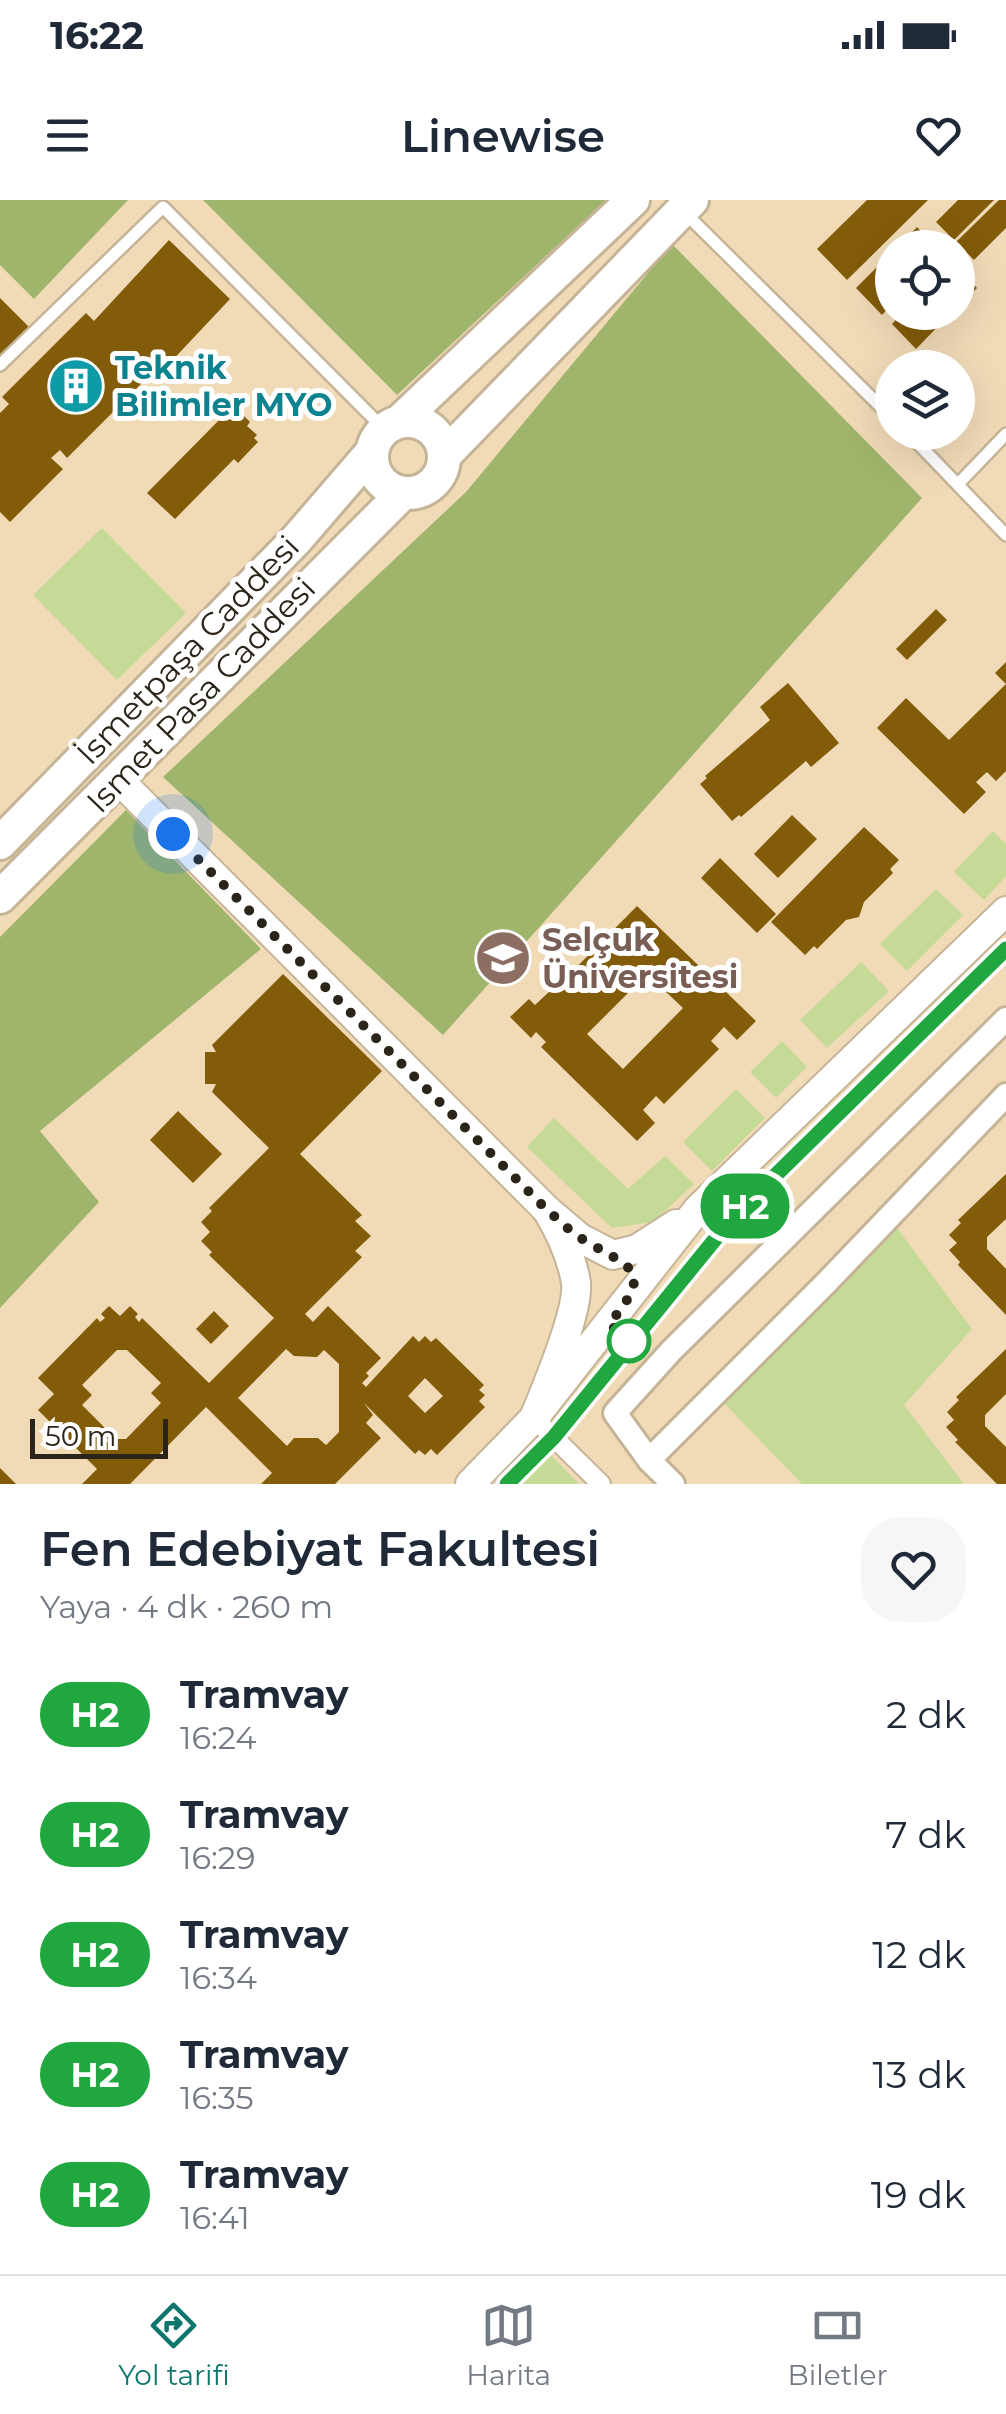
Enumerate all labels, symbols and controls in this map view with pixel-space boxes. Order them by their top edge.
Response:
text: 16:22 [50,12,144,59]
icon: menu [40,108,95,163]
text: Linewise [401,108,605,163]
icon: heart [911,108,966,163]
map controls [875,230,975,450]
button: locate [875,230,975,330]
place label: Teknik Bilimler MYO [115,348,333,424]
button: layers [875,350,975,450]
building icon: Teknik Bilimler MYO [46,356,106,416]
street label: İsmetpaşa Caddesi [68,527,307,772]
street label: Ismet Pasa Caddesi [78,569,323,821]
your location [148,809,198,859]
place label: Selçuk Üniversitesi [542,920,738,996]
school or university icon: Selçuk Üniversitesi [473,928,533,988]
line badge: H2 [700,1174,790,1238]
text: H2 [721,1185,769,1228]
unlabelled marker [608,1320,650,1362]
scale bar [30,1414,168,1458]
text: 50 m [45,1419,116,1453]
button: heart [861,1517,966,1622]
text: Fen Edebiyat Fakultesi [40,1520,600,1578]
text: Yaya · 4 dk · 260 m [40,1587,333,1626]
text: Tramvay [180,1671,349,1718]
text: 2 dk [886,1691,966,1738]
text: H2 [71,1693,119,1736]
text: 16:24 [180,1718,256,1757]
text: Tramvay [180,1791,349,1838]
text: 7 dk [885,1811,966,1858]
text: H2 [71,1813,119,1856]
text: 16:29 [180,1838,256,1877]
text: Tramvay [180,1911,349,1958]
text: 12 dk [872,1931,966,1978]
text: H2 [71,1933,119,1976]
text: 16:34 [180,1958,257,1997]
text: Tramvay [180,2031,349,2078]
text: 13 dk [872,2051,966,2098]
text: H2 [71,2053,119,2096]
text: 16:35 [180,2078,254,2117]
text: Tramvay [180,2151,349,2198]
text: 19 dk [871,2171,966,2218]
text: H2 [71,2173,119,2216]
text: 16:41 [180,2198,250,2237]
tab: Yol tarifi [118,2298,230,2392]
tab: Harita [466,2298,551,2392]
tab: Biletler [788,2298,888,2392]

